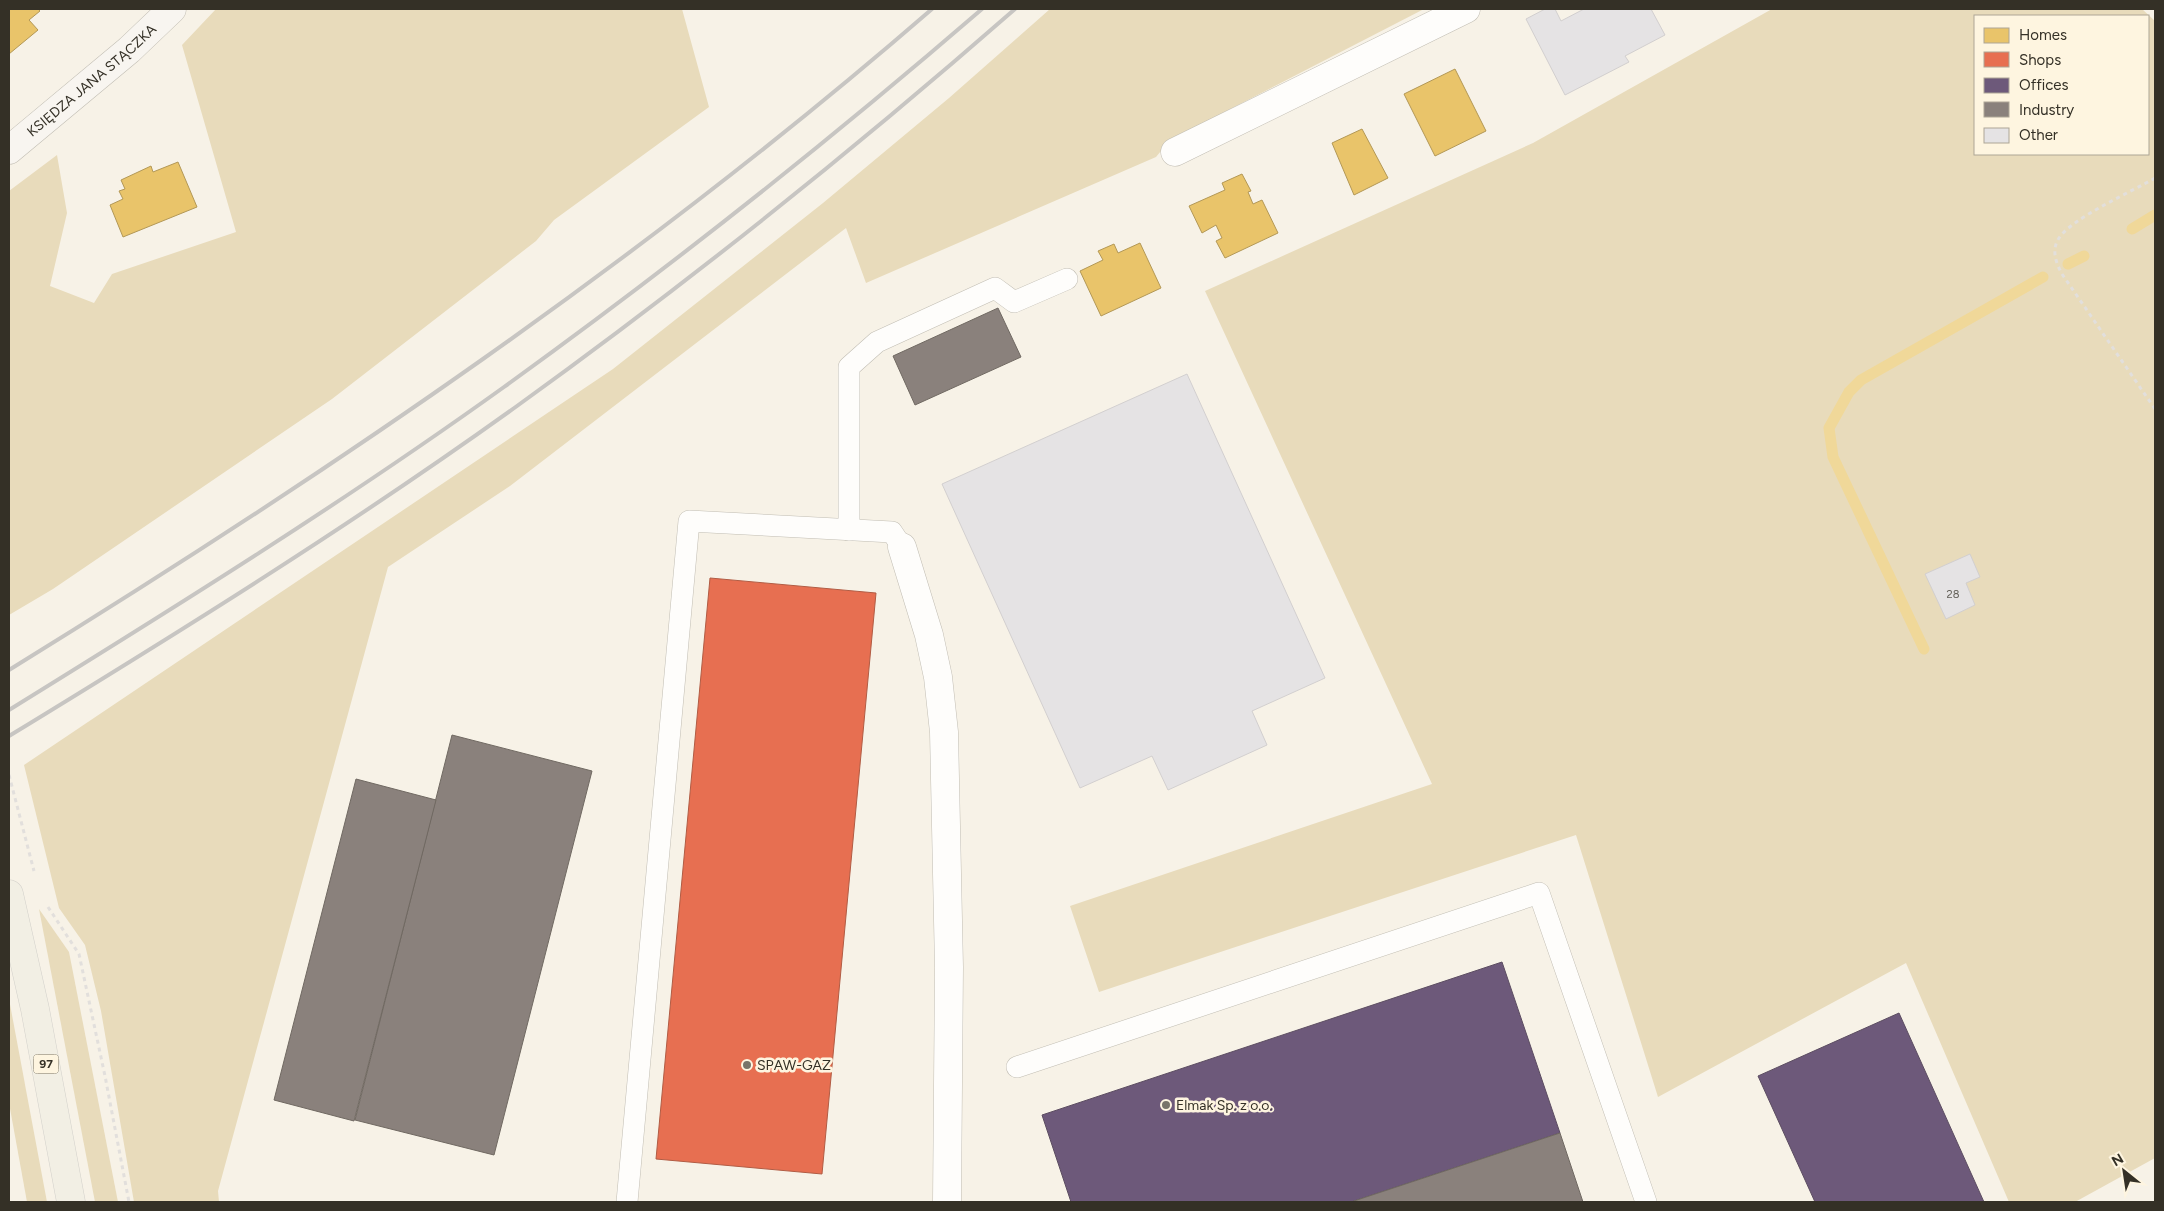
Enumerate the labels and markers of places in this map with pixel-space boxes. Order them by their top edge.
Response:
place label: SPAW-GAZ [757,1057,831,1074]
marker: SPAW-GAZ [741,1059,753,1071]
place label: Elmak Sp. z o.o. [1176,1097,1272,1114]
marker: Elmak Sp. z o.o. [1160,1099,1172,1111]

